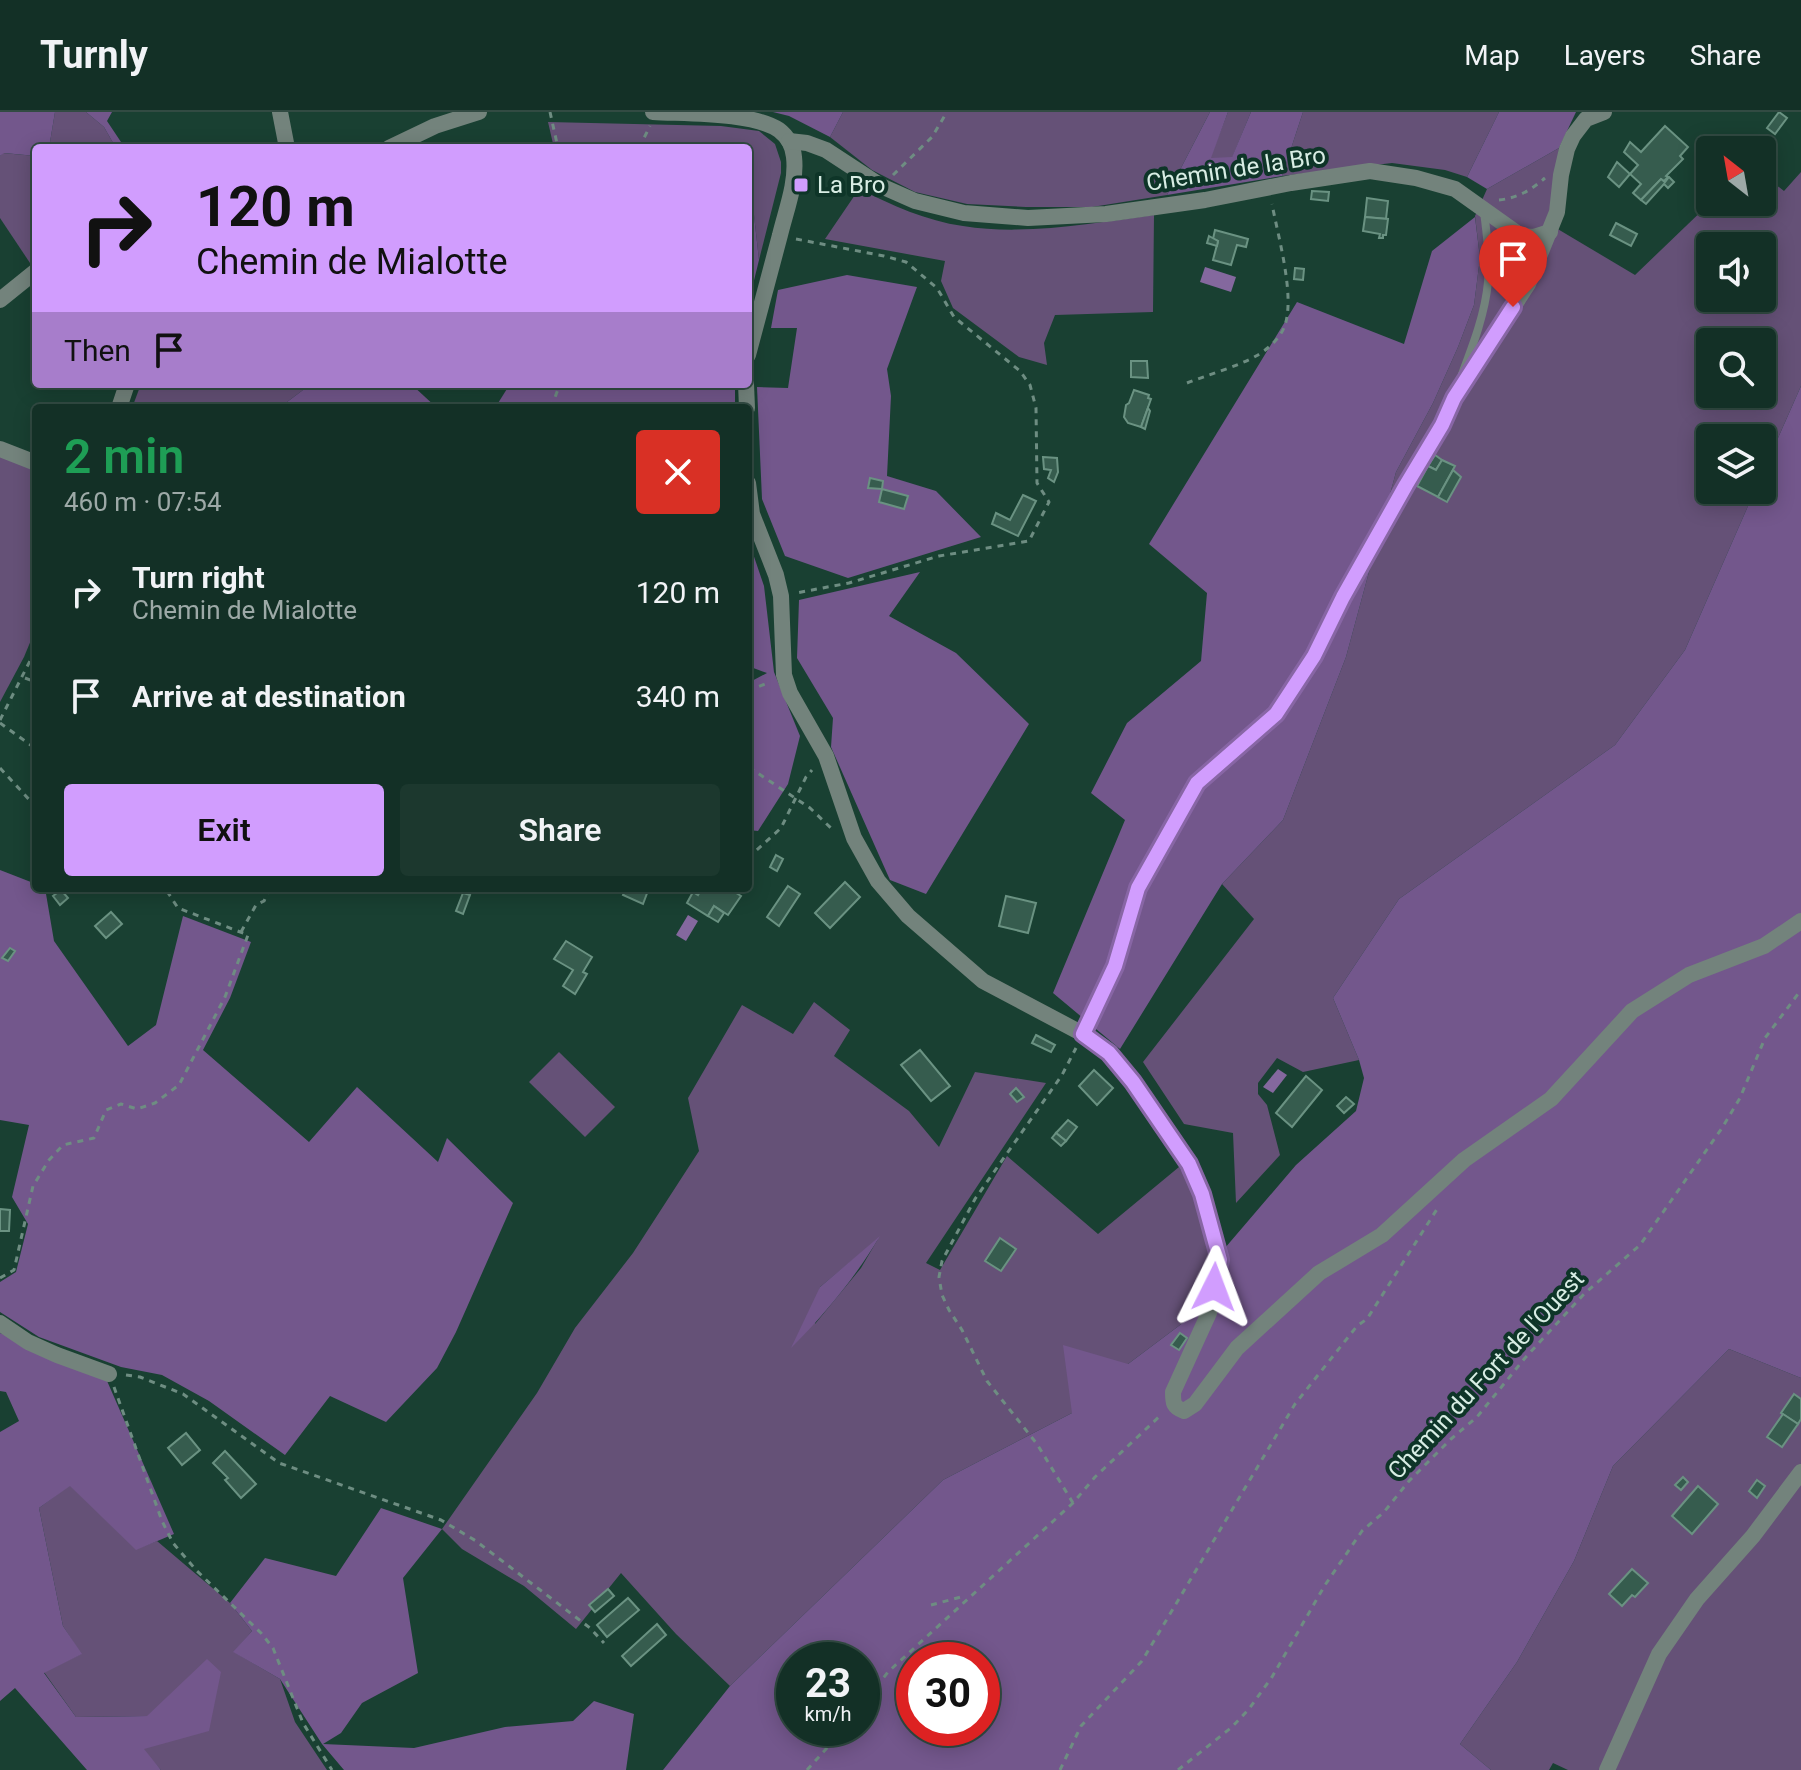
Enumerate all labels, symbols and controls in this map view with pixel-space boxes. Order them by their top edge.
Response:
text: Turnly [40,33,148,77]
text: Map [1464,39,1520,72]
text: Layers [1564,39,1646,72]
text: Share [1690,39,1761,72]
north arrow [1696,136,1776,216]
map controls [1696,136,1776,504]
street label: Chemin de la Bro [1144,141,1328,197]
place label: La Bro [817,171,885,199]
text: 120 m [196,174,355,240]
icon: right [64,176,168,280]
marker: La Bro [792,176,810,194]
pin [1479,225,1547,307]
button: sound [1696,232,1776,312]
icon: arrive [1491,237,1535,281]
text: Chemin de Mialotte [196,241,508,283]
icon: arrive [147,328,191,372]
button: search [1696,328,1776,408]
text: Then [64,333,131,368]
button: layers [1696,424,1776,504]
text: 2 min [64,428,184,485]
button: close [636,430,720,514]
text: 460 m · 07:54 [64,487,222,517]
text: Turn right [132,560,265,595]
icon: right [64,570,108,614]
text: 120 m [636,575,720,610]
text: Chemin de Mialotte [132,595,357,625]
icon: arrive [64,674,108,718]
text: Arrive at destination [132,679,406,714]
text: 340 m [636,679,720,714]
button: Exit [64,784,384,876]
button: Share [400,784,720,876]
position arrow [1172,1245,1256,1329]
street label: Chemin du Fort de l'Ouest [1382,1265,1590,1485]
speed limit sign: 30 [896,1642,1000,1746]
text: 23 [805,1660,851,1707]
text: km/h [805,1702,851,1726]

